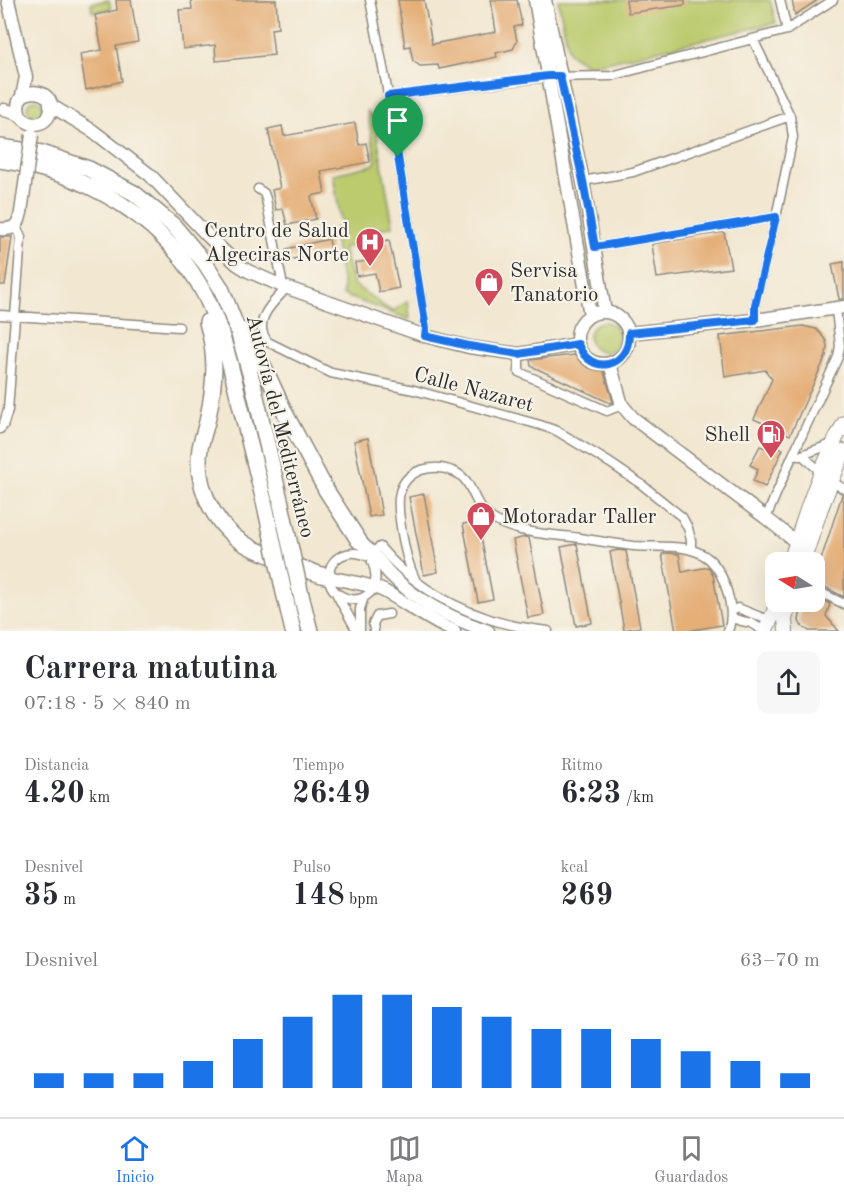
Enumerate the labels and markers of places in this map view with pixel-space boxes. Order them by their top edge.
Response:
pin [372,95,423,157]
place label: Centro de Salud Algeciras Norte [204,221,349,266]
hospital icon: Centro de Salud Algeciras Norte [354,226,386,268]
place label: Servisa Tanatorio [510,261,598,306]
shop icon: Servisa Tanatorio [473,266,505,308]
fuel station icon: Shell [755,418,787,460]
place label: Shell [705,425,750,446]
shop icon: Motoradar Taller [465,500,497,542]
place label: Motoradar Taller [502,507,657,528]

